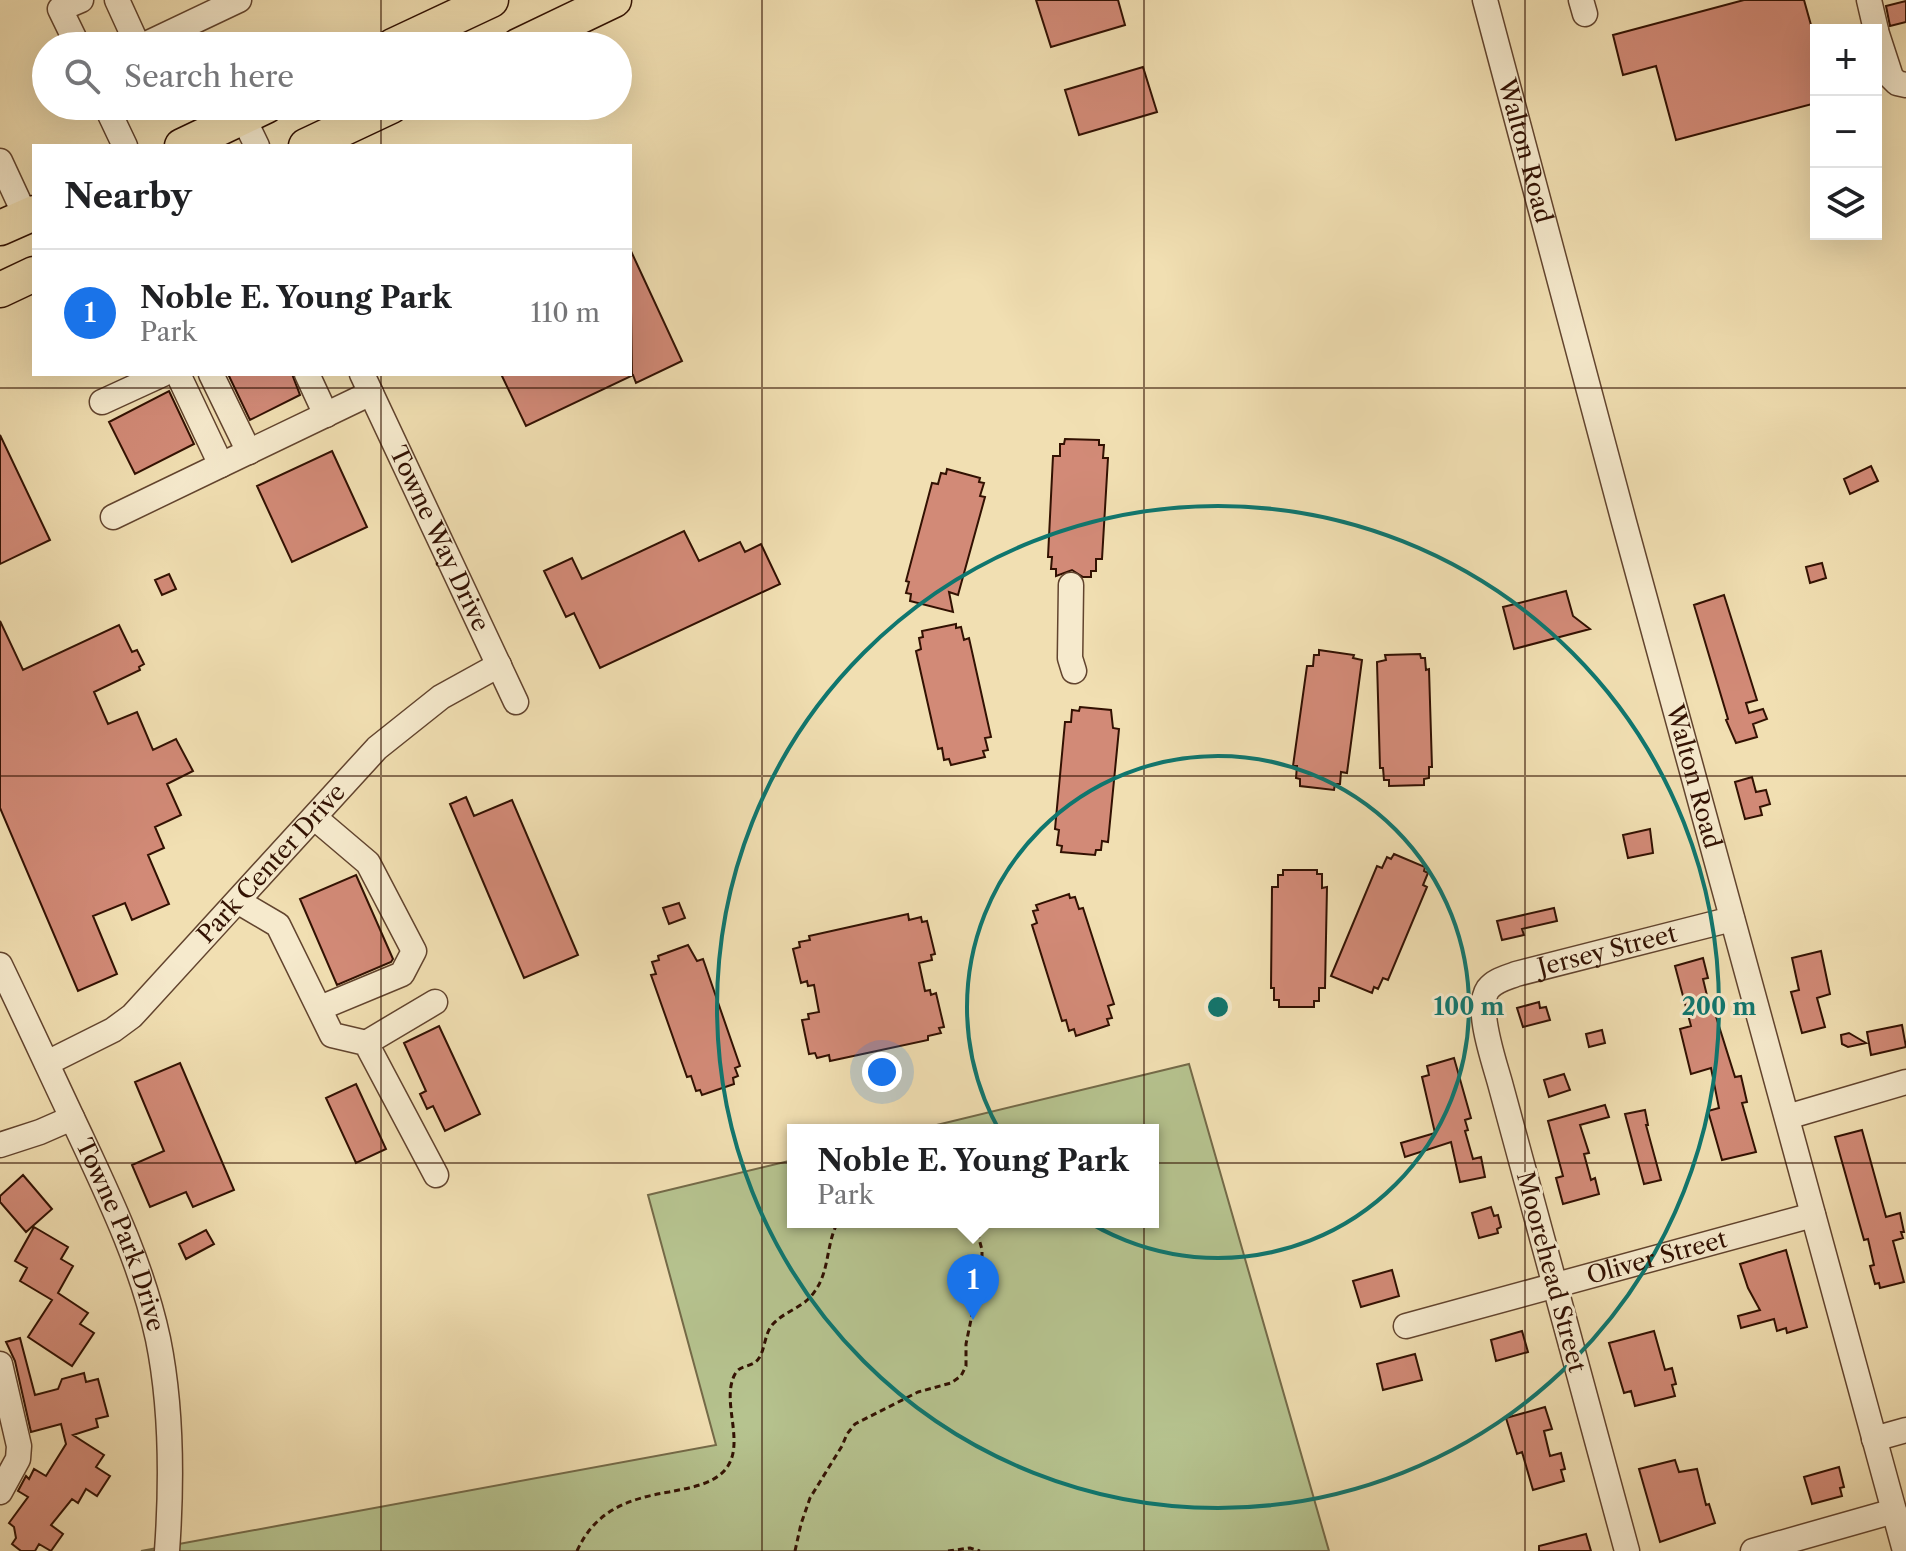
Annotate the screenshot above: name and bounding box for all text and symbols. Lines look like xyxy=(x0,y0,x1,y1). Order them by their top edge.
map controls xyxy=(1810,24,1882,240)
button: + xyxy=(1810,24,1882,96)
search box xyxy=(32,32,632,120)
icon: search xyxy=(60,54,104,98)
text: Search here xyxy=(124,58,294,95)
street label: Walton Road xyxy=(1492,74,1559,226)
button: − xyxy=(1810,96,1882,168)
button: layers xyxy=(1810,168,1882,240)
text: Nearby xyxy=(64,175,192,217)
text: Noble E. Young Park xyxy=(140,279,451,316)
text: 1 xyxy=(84,297,96,329)
text: 110 m xyxy=(531,297,600,329)
text: Park xyxy=(140,316,197,348)
street label: Towne Way Drive xyxy=(384,441,496,636)
street label: Walton Road xyxy=(1660,700,1728,852)
street label: Park Center Drive xyxy=(191,778,351,949)
street label: Jersey Street xyxy=(1531,919,1680,983)
text: 100 m xyxy=(1433,992,1505,1021)
text: 200 m xyxy=(1682,992,1756,1021)
centre of rings xyxy=(1204,993,1232,1021)
your location xyxy=(862,1052,902,1092)
popup xyxy=(787,1124,1159,1228)
street label: Towne Park Drive xyxy=(70,1134,171,1334)
text: Noble E. Young Park xyxy=(817,1142,1129,1179)
street label: Moorehead Street xyxy=(1511,1168,1592,1376)
text: Park xyxy=(817,1179,874,1211)
street label: Oliver Street xyxy=(1584,1224,1730,1290)
pin: 1 xyxy=(947,1254,999,1320)

